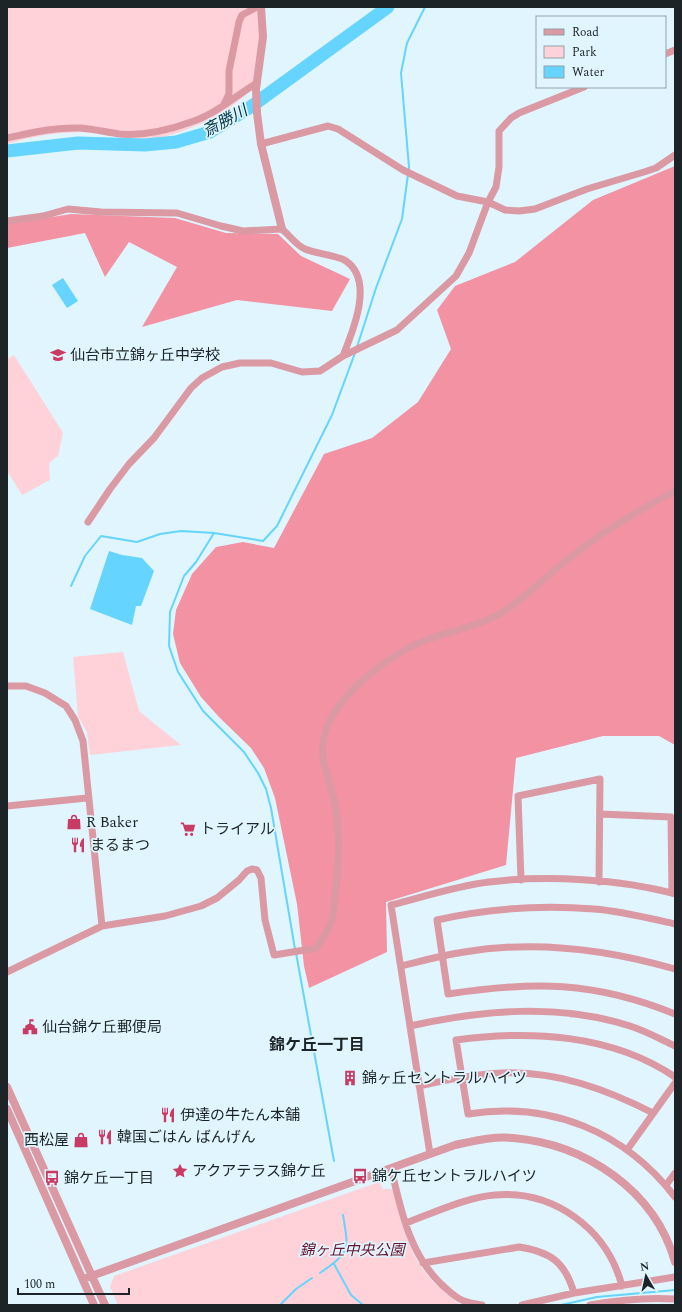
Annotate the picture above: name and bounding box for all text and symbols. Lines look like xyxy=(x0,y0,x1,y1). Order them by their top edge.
legend xyxy=(536,16,666,88)
text: Road xyxy=(572,23,599,42)
text: Park xyxy=(572,43,597,62)
text: Water xyxy=(572,63,604,82)
water label: 斎勝川 xyxy=(198,98,254,143)
place label: 仙台市立錦ヶ丘中学校 xyxy=(70,344,220,367)
school or university icon: 仙台市立錦ヶ丘中学校 xyxy=(49,346,67,364)
place label: R Baker xyxy=(86,811,138,834)
shop icon: R Baker xyxy=(65,813,83,831)
place label: トライアル xyxy=(200,818,275,841)
supermarket icon: トライアル xyxy=(179,820,197,838)
place label: まるまつ xyxy=(90,834,150,857)
restaurant icon: まるまつ xyxy=(69,836,87,854)
place label: 仙台錦ケ丘郵便局 xyxy=(42,1016,162,1039)
public building icon: 仙台錦ケ丘郵便局 xyxy=(21,1018,39,1036)
district label: 錦ケ丘一丁目 xyxy=(269,1033,365,1057)
place label: 錦ヶ丘セントラルハイツ xyxy=(362,1067,527,1090)
building icon: 錦ヶ丘セントラルハイツ xyxy=(341,1069,359,1087)
place label: 伊達の牛たん本舗 xyxy=(180,1104,300,1127)
restaurant icon: 伊達の牛たん本舗 xyxy=(159,1106,177,1124)
place label: 韓国ごはん ばんげん xyxy=(117,1126,256,1149)
restaurant icon: 韓国ごはん ばんげん xyxy=(96,1128,114,1146)
place label: 西松屋 xyxy=(24,1129,69,1152)
shop icon: 西松屋 xyxy=(72,1131,90,1149)
place label: アクアテラス錦ケ丘 xyxy=(192,1160,326,1183)
place icon: アクアテラス錦ケ丘 xyxy=(171,1162,189,1180)
place label: 錦ケ丘セントラルハイツ xyxy=(372,1165,537,1188)
place label: 錦ケ丘一丁目 xyxy=(64,1167,154,1190)
bus stop icon: 錦ケ丘セントラルハイツ xyxy=(351,1167,369,1185)
bus stop icon: 錦ケ丘一丁目 xyxy=(43,1169,61,1187)
park label: 錦ヶ丘中央公園 xyxy=(299,1239,406,1262)
north arrow xyxy=(626,1256,666,1296)
text: N xyxy=(639,1258,650,1276)
scale bar xyxy=(18,1270,129,1296)
text: 100 m xyxy=(24,1275,55,1294)

